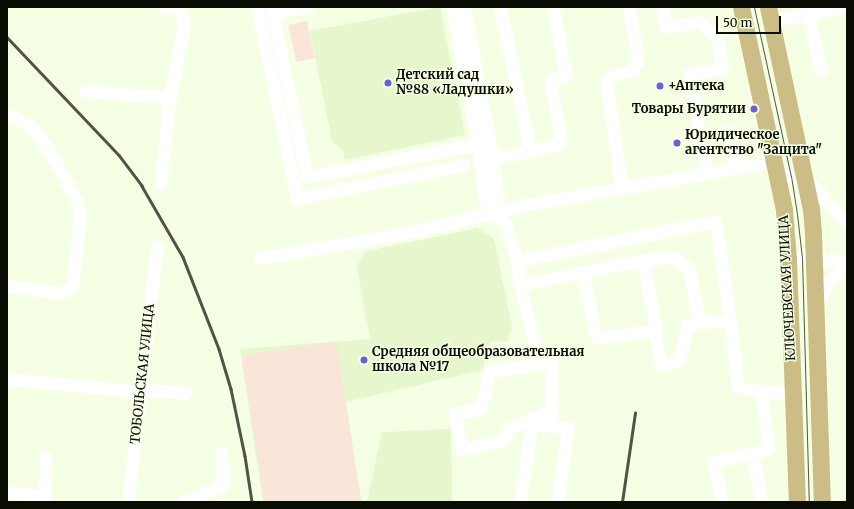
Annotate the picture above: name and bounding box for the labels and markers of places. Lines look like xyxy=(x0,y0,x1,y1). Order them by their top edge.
place label: Детский сад №88 «Ладушки» xyxy=(396,68,514,99)
marker: Детский сад №88 «Ладушки» xyxy=(383,78,393,88)
place label: +Аптека xyxy=(668,78,725,94)
marker: +Аптека xyxy=(655,81,665,91)
place label: Товары Бурятии xyxy=(632,101,746,117)
marker: Товары Бурятии xyxy=(749,104,759,114)
place label: Юридическое агентство "Защита" xyxy=(685,128,822,159)
marker: Юридическое агентство "Защита" xyxy=(672,138,682,148)
place label: Средняя общеобразовательная школа №17 xyxy=(372,345,585,376)
marker: Средняя общеобразовательная школа №17 xyxy=(359,355,369,365)

